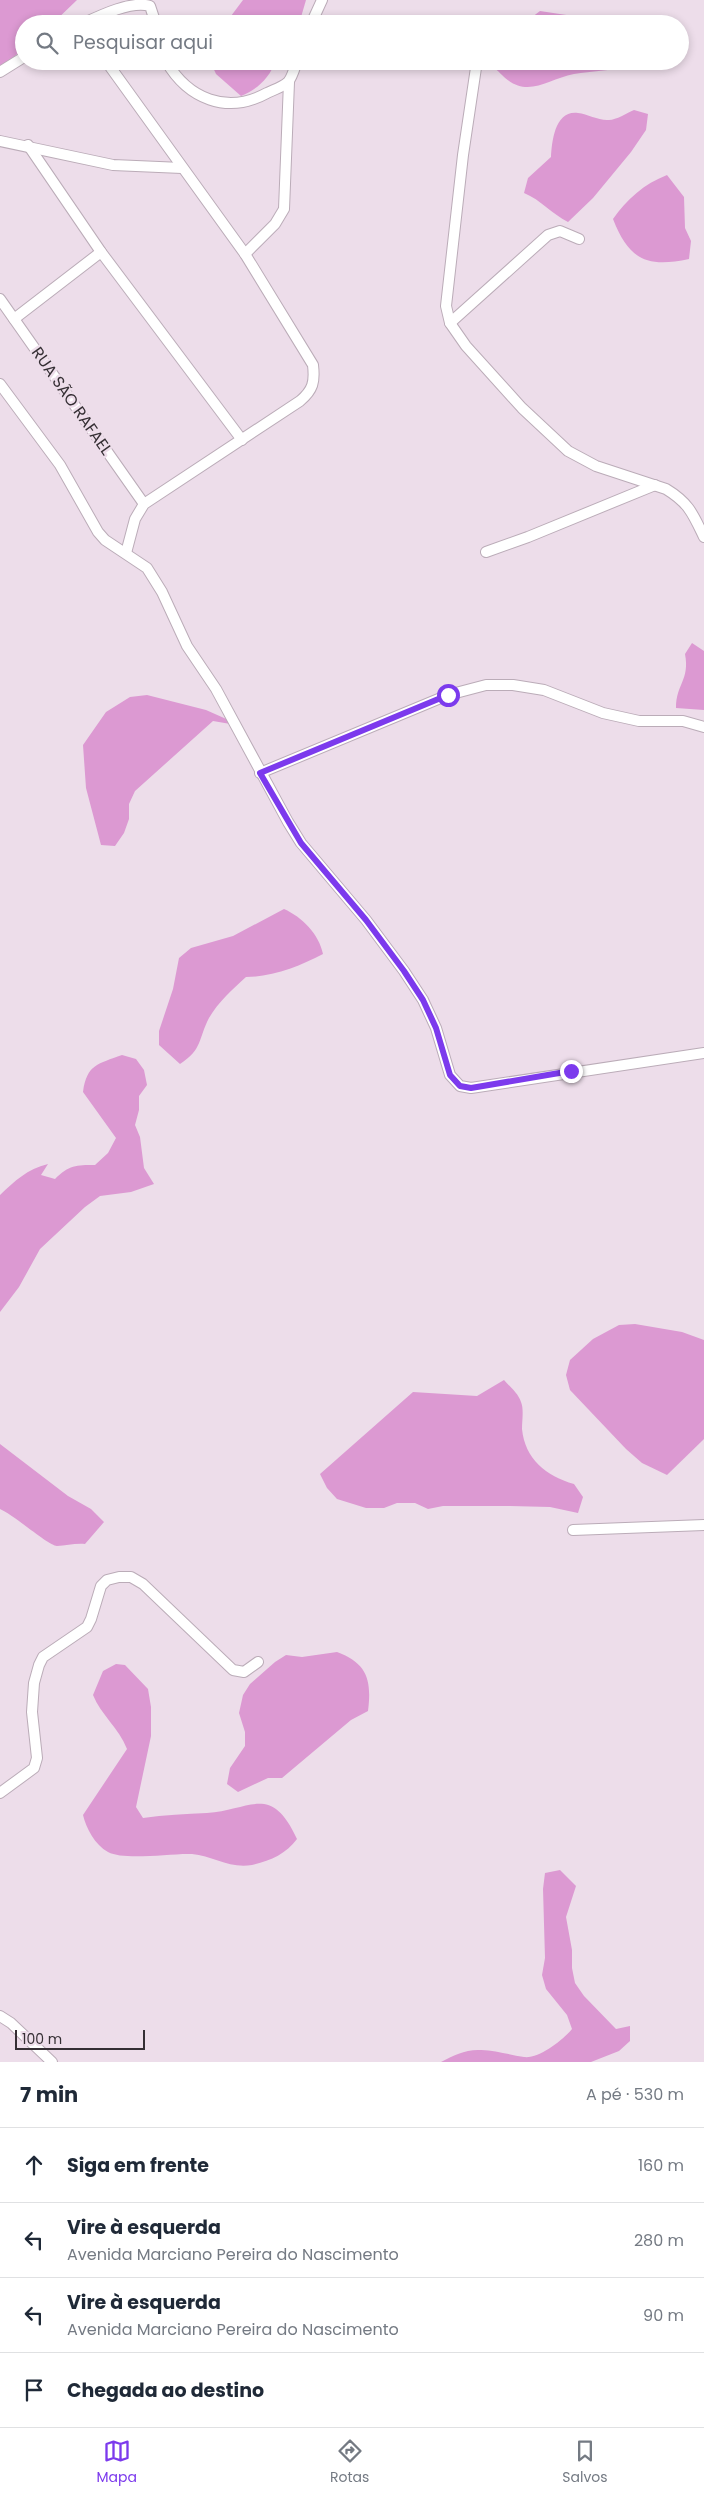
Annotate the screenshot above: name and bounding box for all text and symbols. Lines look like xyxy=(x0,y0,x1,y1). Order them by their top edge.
search box xyxy=(15,15,689,70)
icon: search xyxy=(33,29,61,57)
text: Pesquisar aqui xyxy=(73,29,213,56)
street label: RUA SÃO RAFAEL xyxy=(26,342,118,460)
route start xyxy=(437,684,460,707)
route end xyxy=(560,1060,583,1083)
scale bar xyxy=(15,2027,145,2050)
text: 100 m xyxy=(22,2029,62,2049)
text: 7 min xyxy=(20,2080,78,2109)
text: A pé · 530 m xyxy=(586,2083,684,2106)
icon: ahead xyxy=(20,2151,48,2179)
text: Siga em frente xyxy=(67,2152,209,2179)
text: 160 m xyxy=(638,2154,684,2177)
text: Vire à esquerda xyxy=(67,2214,221,2241)
icon: left xyxy=(20,2226,48,2254)
text: 280 m xyxy=(634,2229,684,2252)
text: Avenida Marciano Pereira do Nascimento xyxy=(67,2243,399,2266)
text: Vire à esquerda xyxy=(67,2289,221,2316)
icon: left xyxy=(20,2301,48,2329)
text: 90 m xyxy=(643,2304,684,2327)
text: Avenida Marciano Pereira do Nascimento xyxy=(67,2318,399,2341)
icon: arrive xyxy=(20,2376,48,2404)
text: Chegada ao destino xyxy=(67,2377,264,2404)
tab: Mapa xyxy=(96,2437,137,2488)
tab: Rotas xyxy=(330,2437,369,2488)
tab: Salvos xyxy=(562,2437,608,2488)

